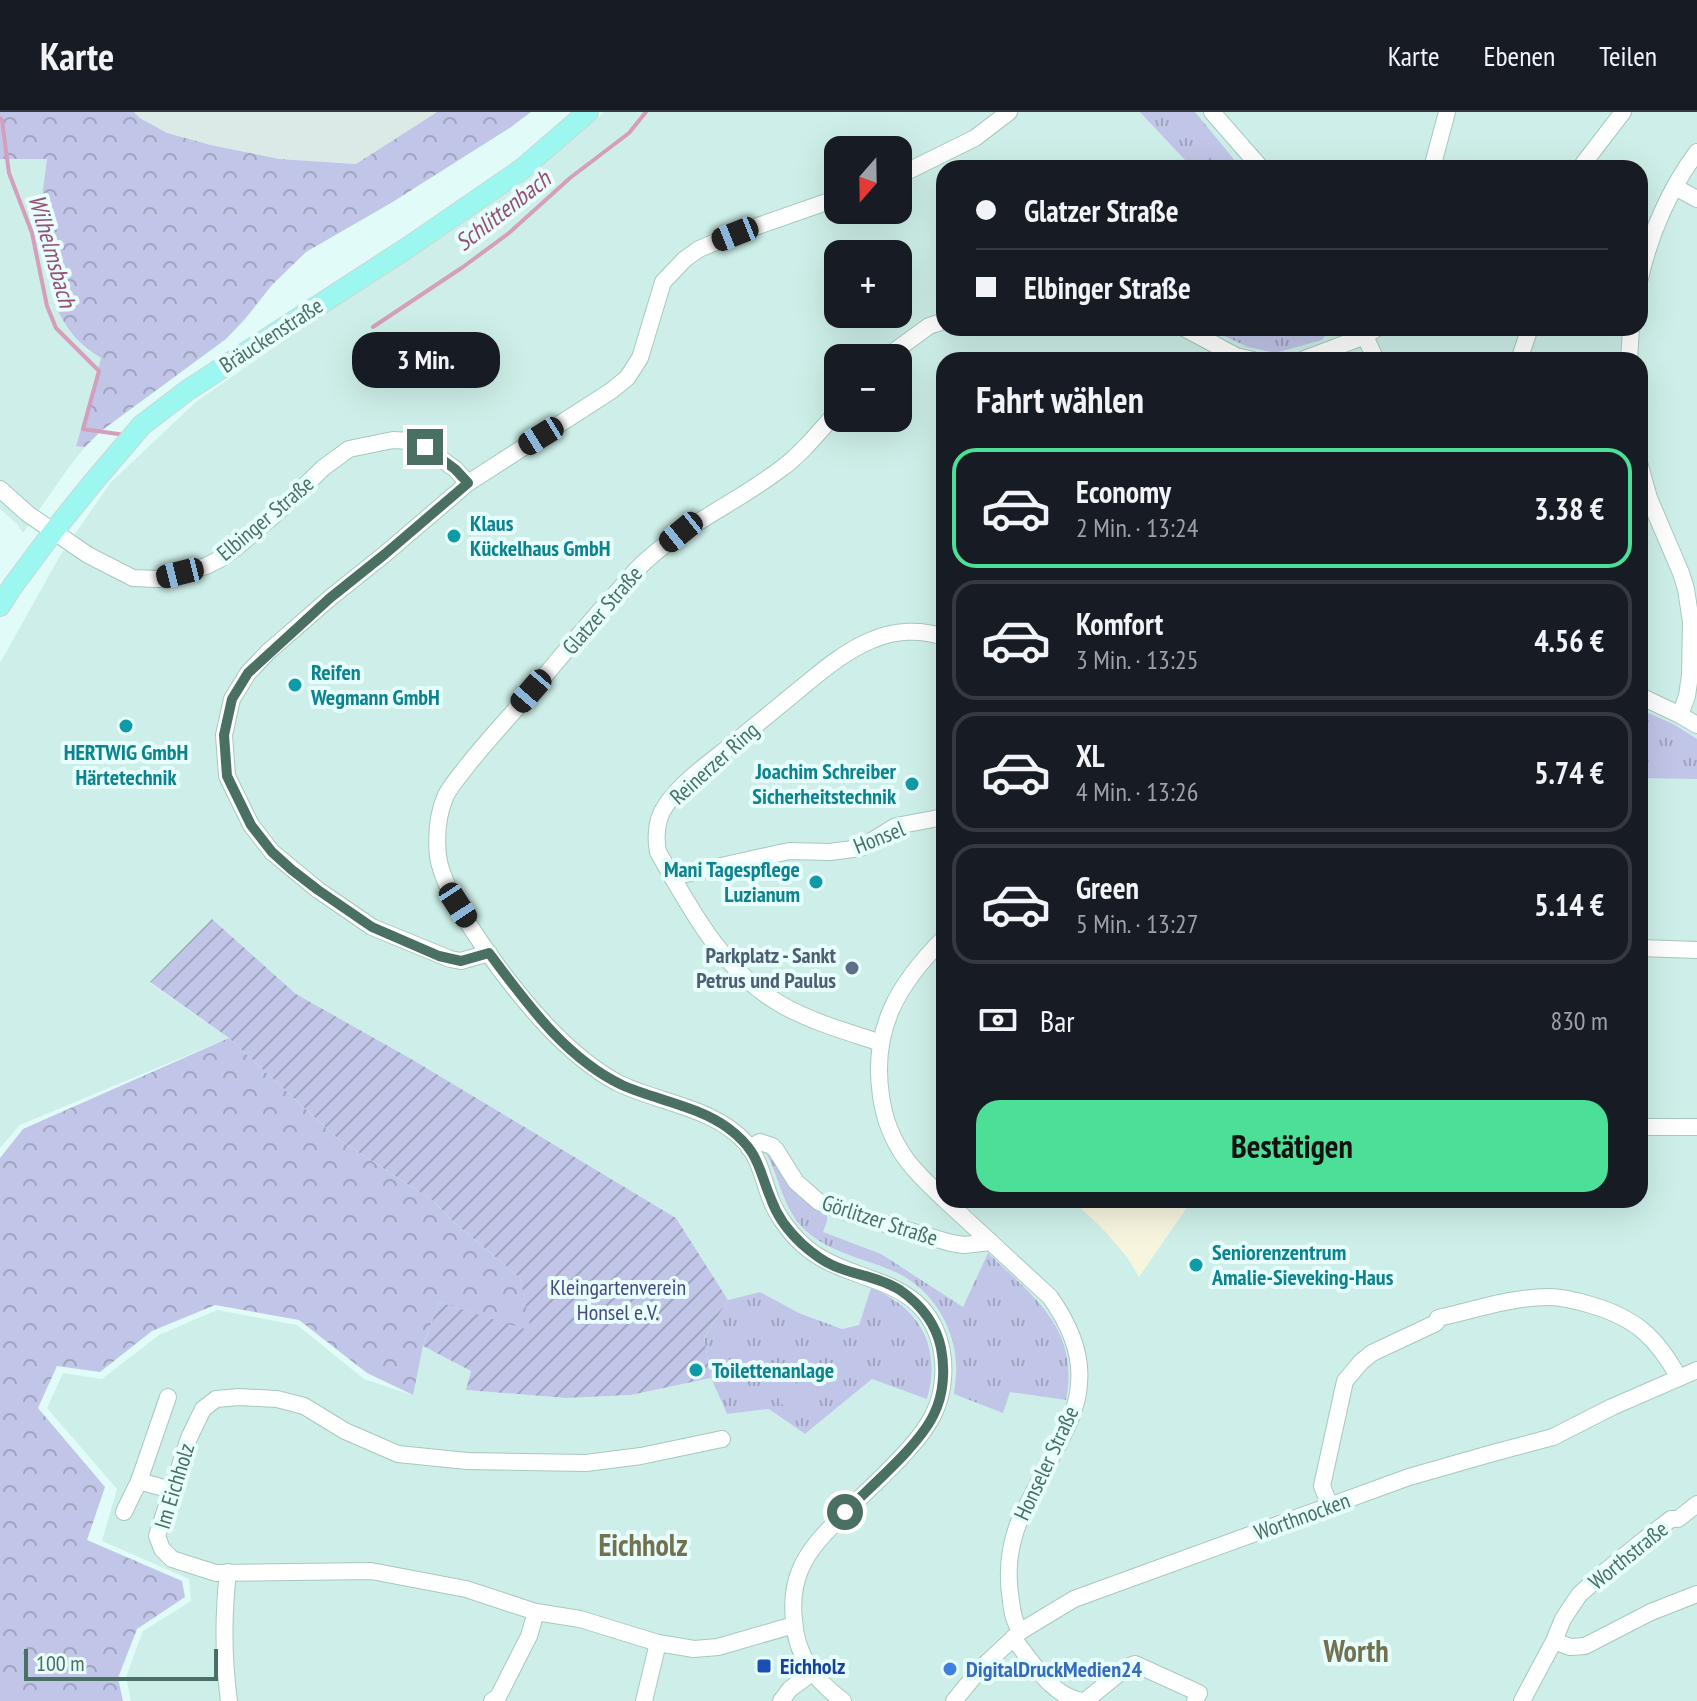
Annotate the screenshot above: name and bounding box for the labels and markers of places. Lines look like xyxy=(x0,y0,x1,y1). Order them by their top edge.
place label: Klaus Kückelhaus GmbH xyxy=(470,509,610,562)
marker: Klaus Kückelhaus GmbH xyxy=(445,527,463,545)
place label: Reifen Wegmann GmbH xyxy=(310,658,440,711)
marker: Reifen Wegmann GmbH xyxy=(286,676,304,694)
marker: HERTWIG GmbH Härtetechnik xyxy=(117,717,135,735)
place label: HERTWIG GmbH Härtetechnik xyxy=(64,738,188,791)
place label: Joachim Schreiber Sicherheitstechnik xyxy=(752,757,897,810)
marker: Joachim Schreiber Sicherheitstechnik xyxy=(903,775,921,793)
place label: Mani Tagespflege Luzianum xyxy=(664,855,800,908)
marker: Mani Tagespflege Luzianum xyxy=(807,873,825,891)
place label: Parkplatz - Sankt Petrus und Paulus xyxy=(696,941,837,994)
marker: Parkplatz - Sankt Petrus und Paulus xyxy=(843,959,861,977)
place label: Seniorenzentrum Amalie-Sieveking-Haus xyxy=(1211,1238,1394,1291)
marker: Seniorenzentrum Amalie-Sieveking-Haus xyxy=(1187,1256,1205,1274)
place label: Toilettenanlage xyxy=(712,1356,834,1384)
marker: Toilettenanlage xyxy=(687,1361,705,1379)
place label: Eichholz xyxy=(780,1652,845,1680)
place label: DigitalDruckMedien24 xyxy=(966,1655,1143,1683)
marker: Eichholz xyxy=(755,1657,773,1675)
marker: DigitalDruckMedien24 xyxy=(941,1660,959,1678)

